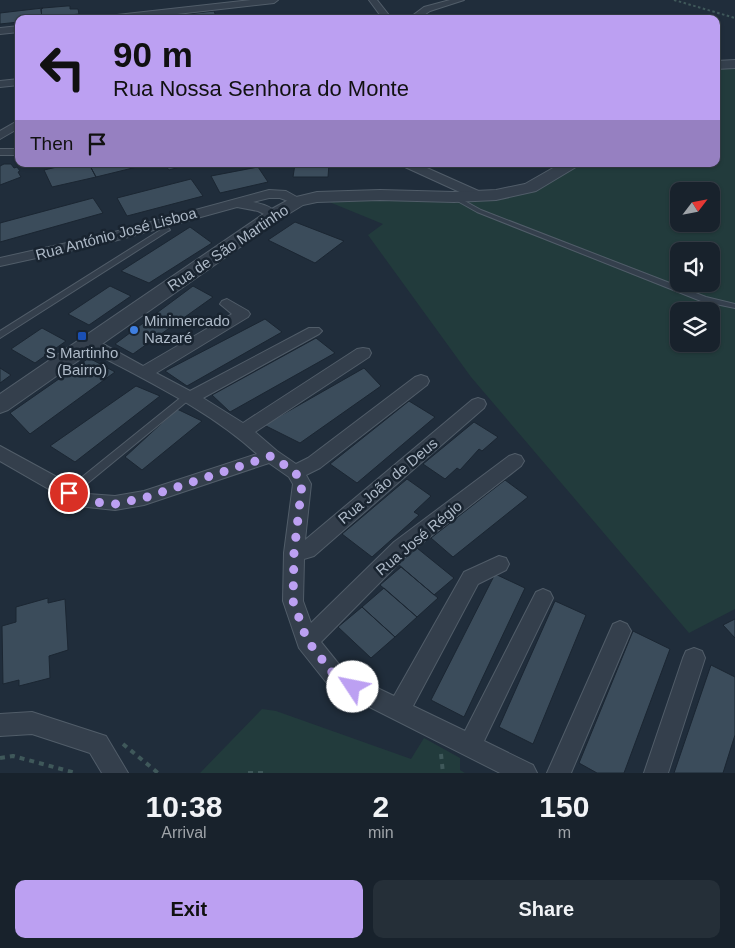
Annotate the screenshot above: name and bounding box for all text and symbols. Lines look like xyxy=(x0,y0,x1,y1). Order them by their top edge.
icon: left xyxy=(30,35,95,100)
text: 90 m xyxy=(113,35,193,74)
text: Rua Nossa Senhora do Monte xyxy=(113,76,409,101)
icon: arrive xyxy=(83,130,111,158)
text: Then xyxy=(30,133,73,154)
north arrow xyxy=(670,182,720,232)
map controls xyxy=(670,182,720,352)
street label: Rua de São Martinho xyxy=(164,201,291,294)
street label: Rua António José Lisboa xyxy=(34,204,199,263)
button: sound xyxy=(670,242,720,292)
button: layers xyxy=(670,302,720,352)
place label: Minimercado Nazaré xyxy=(144,312,230,346)
marker: Minimercado Nazaré xyxy=(128,324,140,336)
marker: S Martinho (Bairro) xyxy=(76,330,88,342)
place label: S Martinho (Bairro) xyxy=(46,344,118,378)
street label: Rua João de Deus xyxy=(335,434,441,527)
pin xyxy=(48,472,90,514)
icon: arrive xyxy=(55,479,83,507)
street label: Rua José Régio xyxy=(372,497,465,578)
position arrow xyxy=(326,660,378,712)
text: 10:38 xyxy=(146,790,222,823)
text: 2 xyxy=(372,790,389,823)
text: 150 xyxy=(539,790,589,823)
text: Arrival xyxy=(161,824,207,841)
text: min xyxy=(368,824,394,841)
text: m xyxy=(558,824,571,841)
button: Exit xyxy=(15,880,363,938)
button: Share xyxy=(373,880,720,938)

